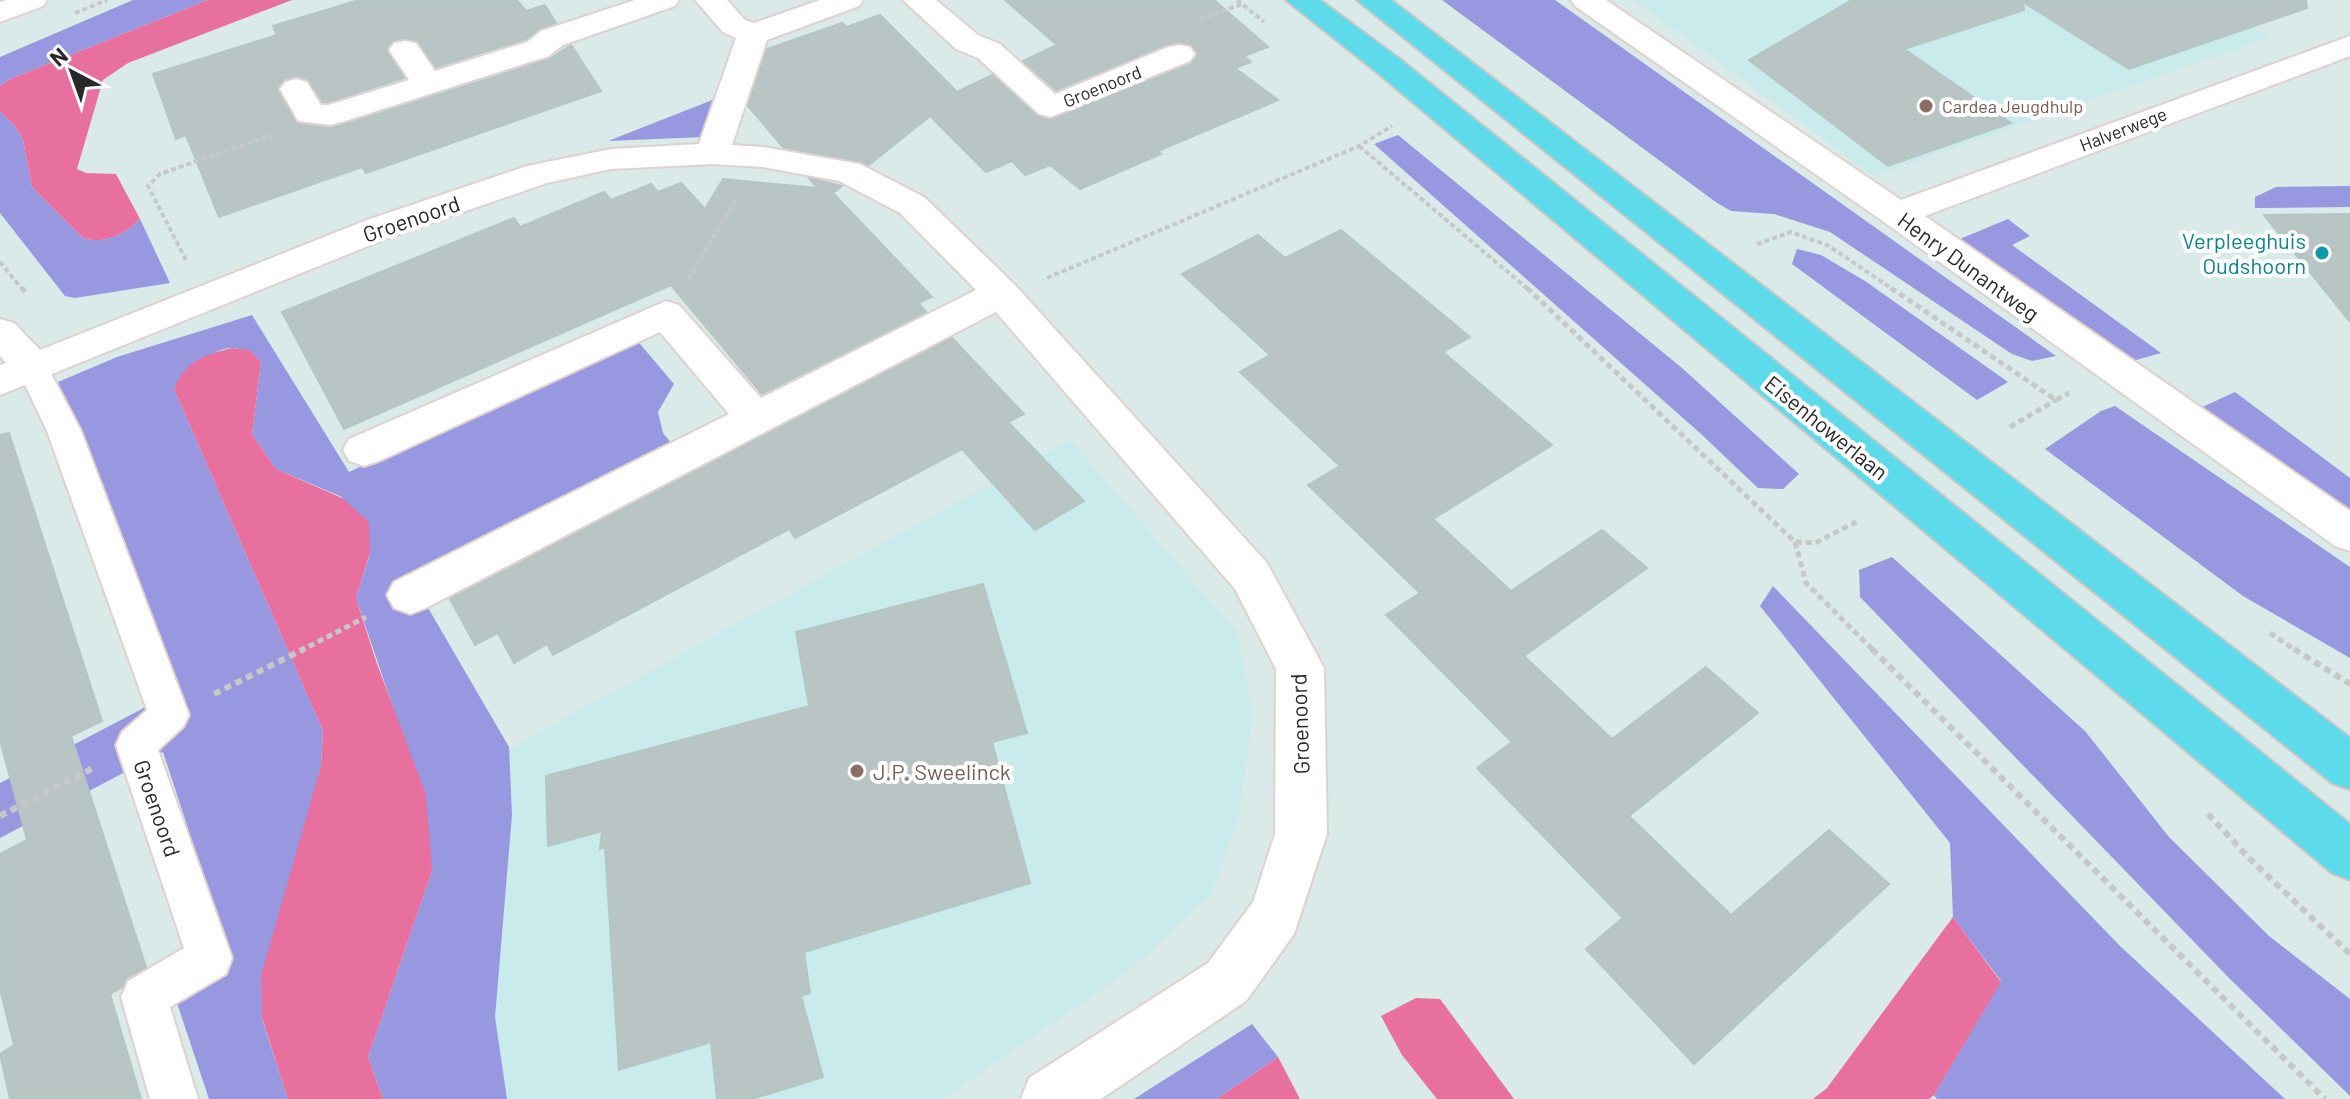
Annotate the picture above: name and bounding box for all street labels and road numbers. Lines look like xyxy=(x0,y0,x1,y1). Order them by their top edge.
street label: Groenoord xyxy=(1060,60,1144,112)
street label: Halverwege xyxy=(2076,102,2170,156)
street label: Groenoord xyxy=(359,189,463,247)
street label: Henry Dunantweg xyxy=(1893,206,2045,326)
street label: Eisenhowerlaan xyxy=(1760,369,1894,485)
street label: Groenoord xyxy=(1284,673,1314,775)
street label: Groenoord xyxy=(129,756,187,860)

